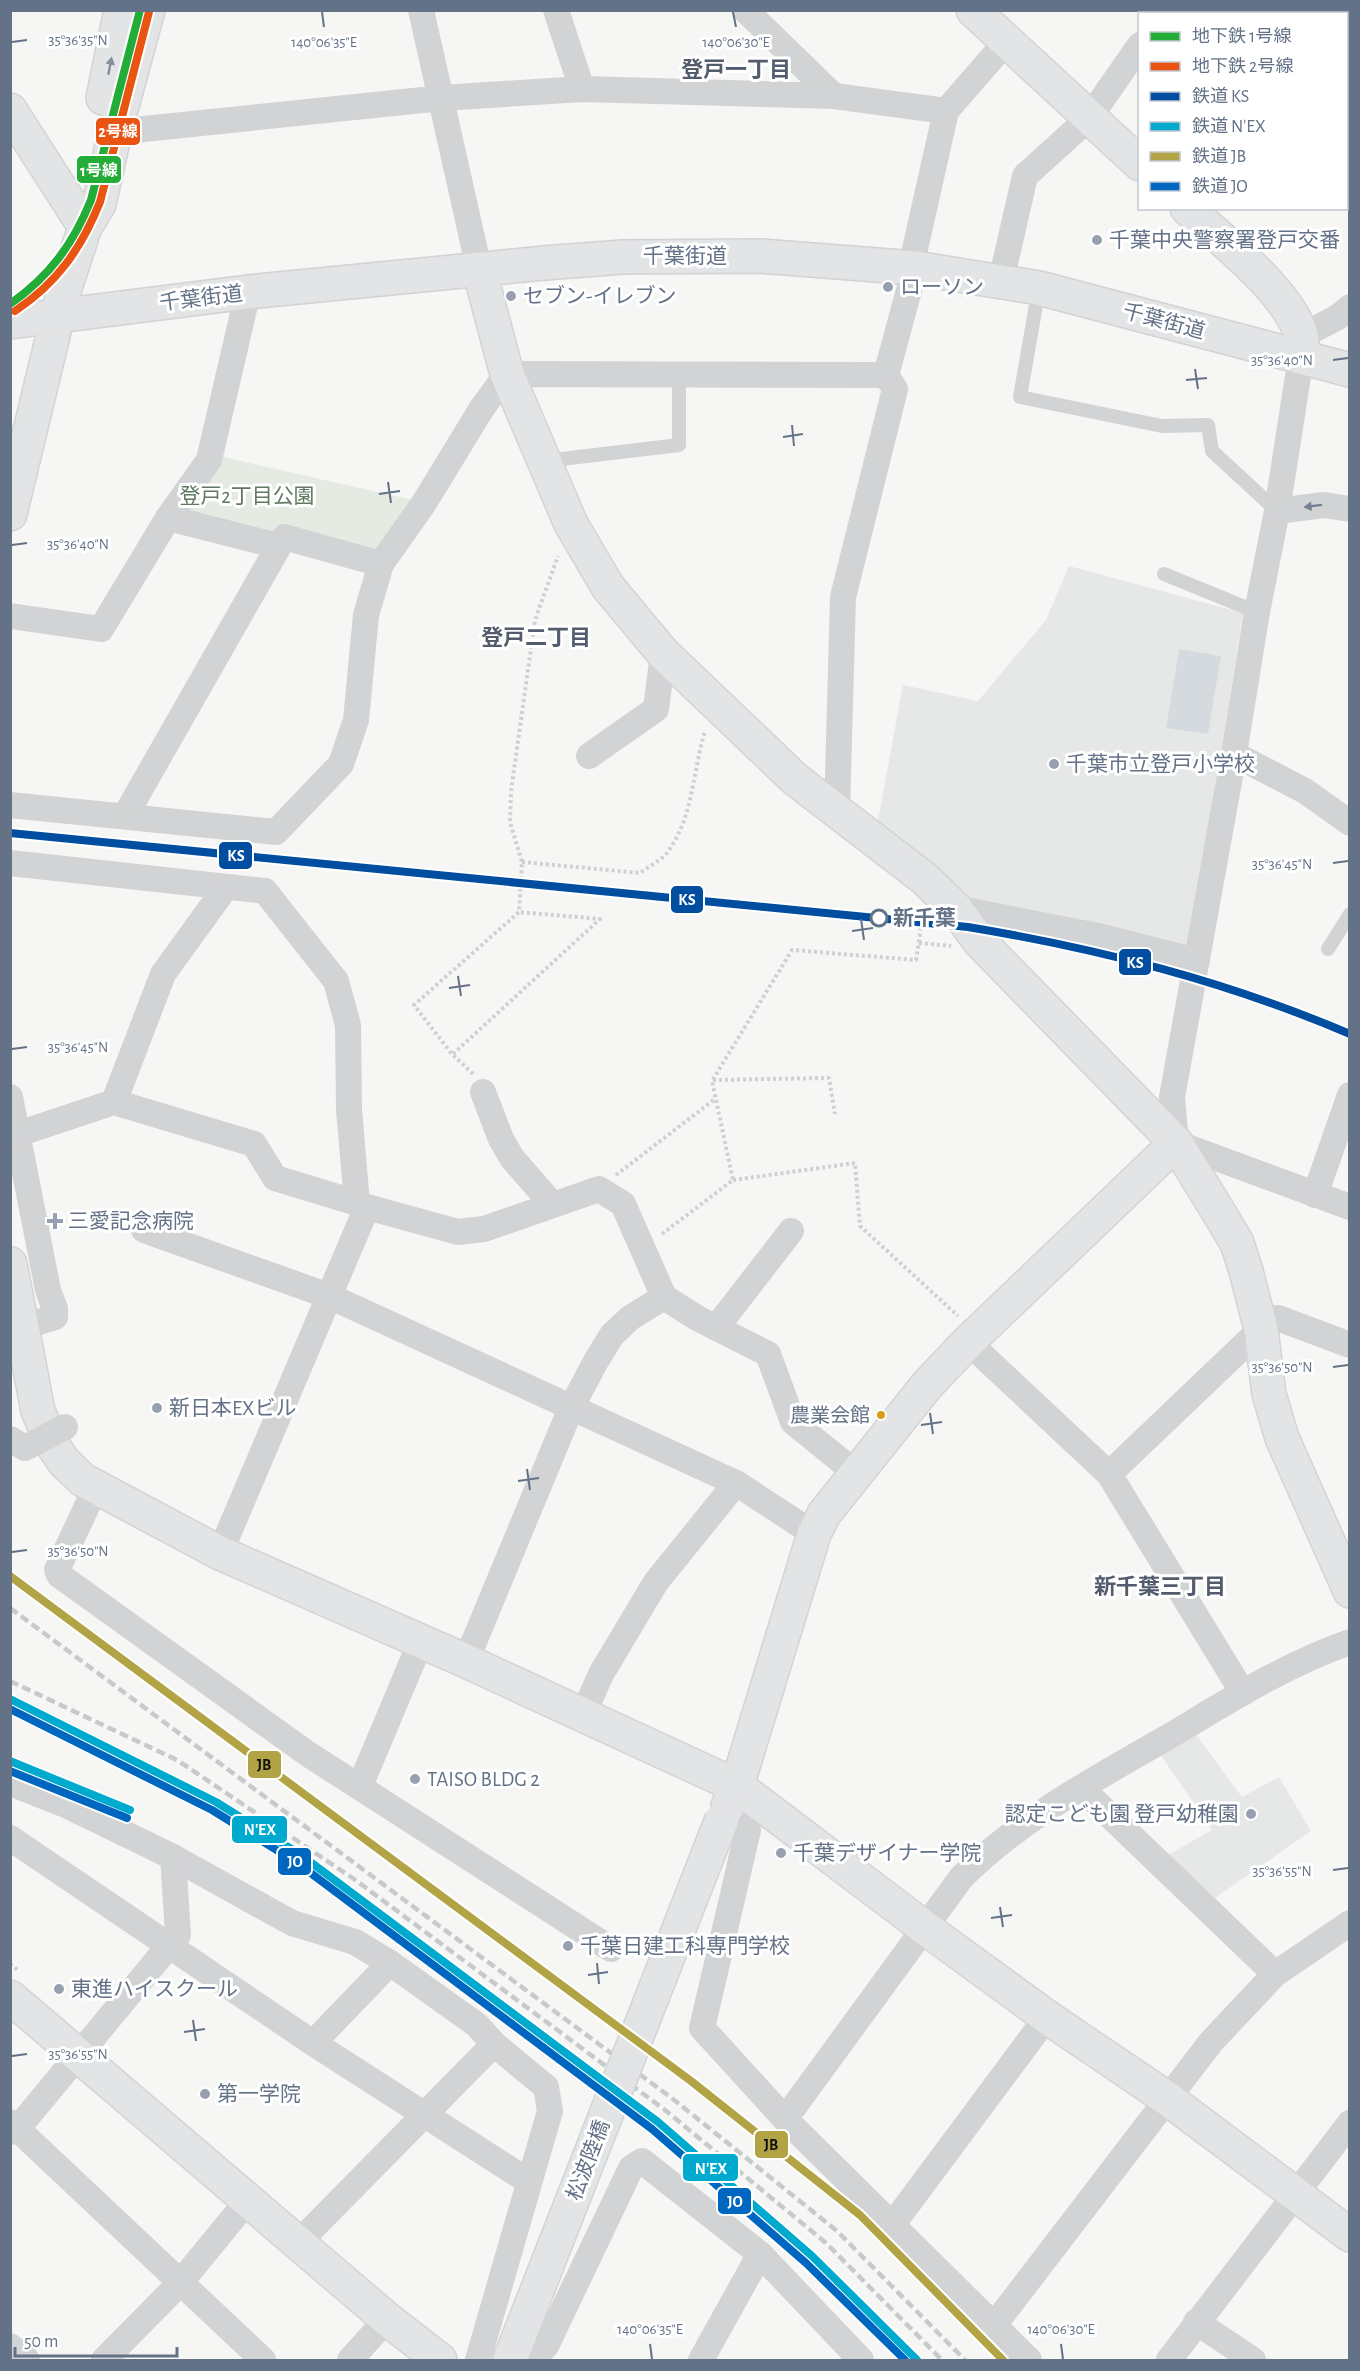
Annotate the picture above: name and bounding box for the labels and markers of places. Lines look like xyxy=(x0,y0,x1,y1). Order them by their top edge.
place label: 千葉中央警察署登戸交番 xyxy=(1109,229,1340,251)
marker: 千葉中央警察署登戸交番 xyxy=(1090,233,1104,247)
place label: ローソン xyxy=(900,277,984,298)
marker: ローソン xyxy=(881,280,895,294)
place label: セブン-イレブン xyxy=(523,284,676,307)
marker: セブン-イレブン xyxy=(504,289,518,303)
place label: 千葉市立登戸小学校 xyxy=(1066,753,1255,775)
marker: 千葉市立登戸小学校 xyxy=(1047,757,1061,771)
place label: 新千葉 xyxy=(893,907,956,929)
marker: 新千葉 xyxy=(870,909,888,927)
place label: 三愛記念病院 xyxy=(68,1210,194,1232)
marker: 三愛記念病院 xyxy=(46,1212,64,1230)
place label: 新日本EXビル xyxy=(169,1397,297,1419)
marker: 新日本EXビル xyxy=(150,1401,164,1415)
place label: 農業会館 xyxy=(790,1405,870,1426)
marker: 農業会館 xyxy=(875,1409,887,1421)
place label: TAISO BLDG 2 xyxy=(427,1769,540,1790)
marker: TAISO BLDG 2 xyxy=(408,1772,422,1786)
place label: 認定こども園 登戸幼稚園 xyxy=(1005,1803,1239,1825)
marker: 認定こども園 登戸幼稚園 xyxy=(1244,1807,1258,1821)
place label: 千葉デザイナー学院 xyxy=(793,1842,982,1864)
marker: 千葉デザイナー学院 xyxy=(774,1846,788,1860)
place label: 千葉日建工科専門学校 xyxy=(580,1935,790,1957)
marker: 千葉日建工科専門学校 xyxy=(561,1939,575,1953)
place label: 東進ハイスクール xyxy=(71,1978,238,2000)
marker: 東進ハイスクール xyxy=(52,1982,66,1996)
place label: 第一学院 xyxy=(217,2083,301,2105)
marker: 第一学院 xyxy=(198,2087,212,2101)

